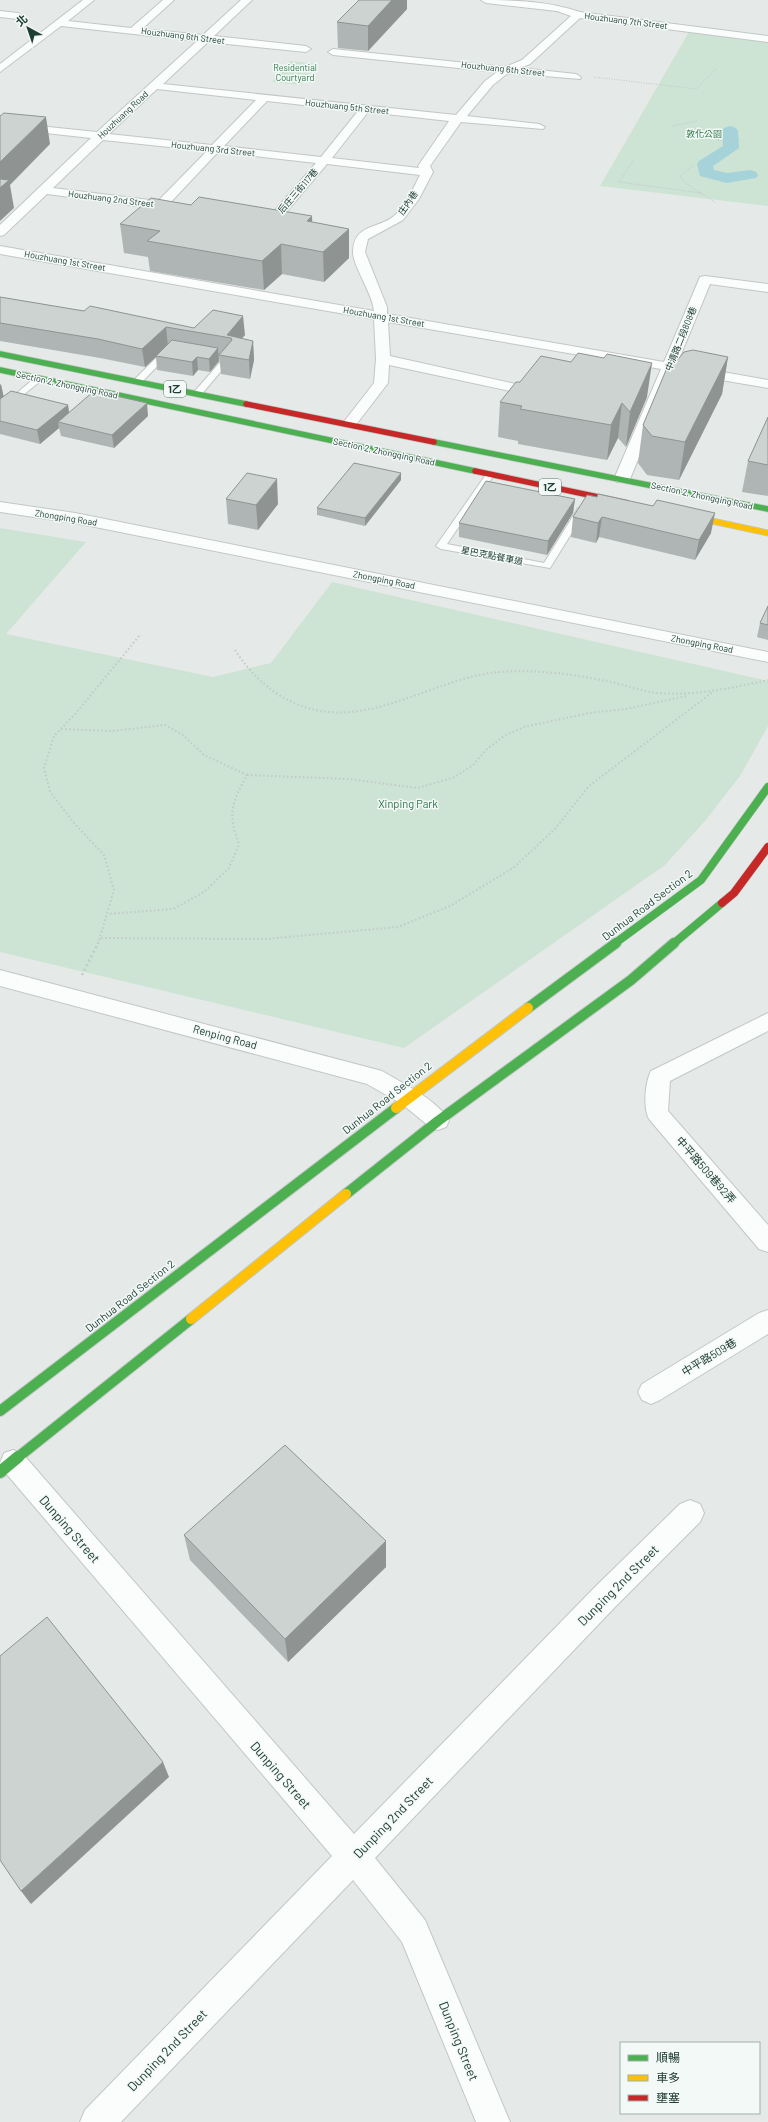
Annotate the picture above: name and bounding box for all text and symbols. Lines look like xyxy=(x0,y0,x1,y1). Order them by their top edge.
north arrow xyxy=(8,8,48,48)
street label: Houzhuang 7th Street xyxy=(584,10,668,31)
text: 北 xyxy=(13,11,30,28)
street label: Houzhuang 6th Street xyxy=(140,25,226,46)
street label: Houzhuang 6th Street xyxy=(460,59,546,78)
park label: Residential Courtyard xyxy=(273,62,317,83)
street label: Houzhuang Road xyxy=(95,88,150,141)
street label: Houzhuang 5th Street xyxy=(304,97,390,116)
park label: 敦化公園 xyxy=(686,128,722,139)
street label: Houzhuang 3rd Street xyxy=(170,139,256,158)
street label: 后庄三街117巷 xyxy=(275,166,320,215)
street label: Houzhuang 2nd Street xyxy=(68,188,155,209)
street label: 庄內巷 xyxy=(395,188,420,217)
street label: Houzhuang 1st Street xyxy=(24,248,107,273)
street label: Houzhuang 1st Street xyxy=(343,304,426,329)
street label: 中清路二段808巷 xyxy=(663,305,698,373)
street label: Section 2, Zhongqing Road xyxy=(15,368,119,401)
road number: 1乙 xyxy=(164,381,186,397)
street label: Section 2, Zhongqing Road xyxy=(332,435,436,468)
road number: 1乙 xyxy=(539,479,561,495)
street label: Section 2, Zhongqing Road xyxy=(650,479,754,512)
street label: Zhongping Road xyxy=(34,507,98,528)
street label: 星巴克點餐車道 xyxy=(460,544,524,567)
street label: Zhongping Road xyxy=(352,568,416,591)
street label: Zhongping Road xyxy=(670,632,734,655)
park label: Xinping Park xyxy=(378,797,438,810)
street label: Dunhua Road Section 2 xyxy=(599,866,694,943)
street label: Renping Road xyxy=(192,1022,259,1051)
street label: Dunhua Road Section 2 xyxy=(340,1059,434,1136)
street label: 中平路509巷92弄 xyxy=(674,1134,739,1206)
street label: Dunhua Road Section 2 xyxy=(83,1257,177,1334)
street label: 中平路509巷 xyxy=(679,1335,738,1378)
street label: Dunping Street xyxy=(36,1492,104,1566)
street label: Dunping 2nd Street xyxy=(574,1541,662,1629)
street label: Dunping Street xyxy=(247,1738,315,1812)
street label: Dunping 2nd Street xyxy=(350,1773,436,1861)
street label: Dunping Street xyxy=(436,1999,482,2083)
street label: Dunping 2nd Street xyxy=(124,2006,210,2094)
legend xyxy=(620,2042,760,2114)
text: 順暢 xyxy=(656,2050,680,2064)
text: 車多 xyxy=(656,2070,680,2084)
text: 壅塞 xyxy=(656,2090,680,2104)

